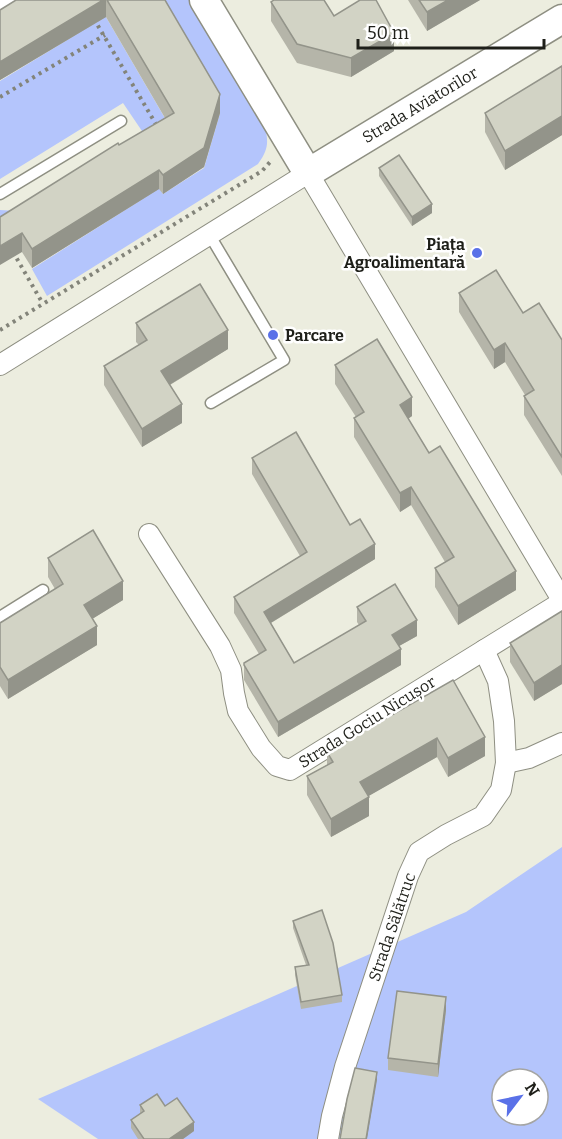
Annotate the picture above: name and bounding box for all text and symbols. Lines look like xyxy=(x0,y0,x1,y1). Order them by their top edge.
scale bar xyxy=(358,12,544,50)
text: 50 m xyxy=(367,22,409,44)
street label: Strada Aviatorilor xyxy=(359,63,481,147)
place label: Piața Agroalimentară xyxy=(344,235,465,272)
marker: Piața Agroalimentară xyxy=(470,246,484,260)
place label: Parcare xyxy=(285,326,344,345)
marker: Parcare xyxy=(266,328,280,342)
street label: Strada Gociu Nicușor xyxy=(295,672,440,773)
street label: Strada Sălătruc xyxy=(364,870,420,984)
north arrow xyxy=(490,1067,550,1127)
text: N xyxy=(521,1079,544,1100)

